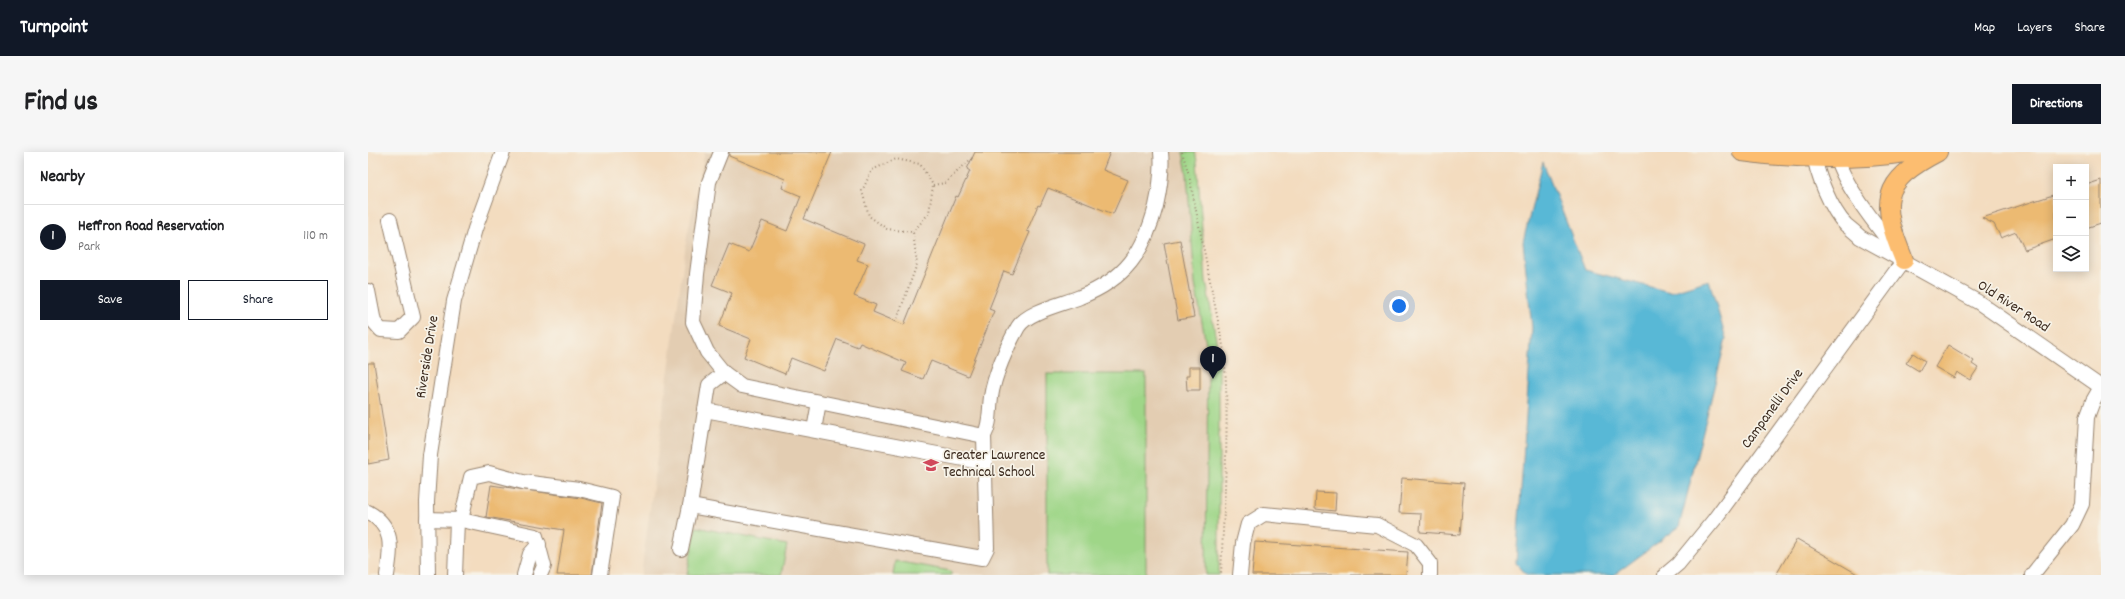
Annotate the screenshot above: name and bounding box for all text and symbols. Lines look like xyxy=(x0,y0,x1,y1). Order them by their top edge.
text: Turnpoint xyxy=(20,15,88,42)
text: Map xyxy=(1974,18,1995,38)
text: Layers xyxy=(2017,18,2052,38)
text: Share xyxy=(2074,18,2105,38)
text: Find us xyxy=(24,84,98,124)
button: Directions xyxy=(2012,84,2101,124)
map controls xyxy=(2053,164,2089,272)
button: + xyxy=(2053,164,2089,200)
text: Nearby xyxy=(40,166,84,190)
button: − xyxy=(2053,200,2089,236)
text: Heffron Road Reservation xyxy=(78,216,224,238)
text: 1 xyxy=(52,227,54,246)
text: 110 m xyxy=(303,227,328,246)
button: layers xyxy=(2053,236,2089,272)
text: Park xyxy=(78,238,100,257)
street label: Old River Road xyxy=(1972,275,2054,339)
button: Save xyxy=(40,280,180,320)
button: Share xyxy=(188,280,328,320)
your location xyxy=(1389,296,1409,316)
street label: Riverside Drive xyxy=(411,314,445,400)
pin: 1 xyxy=(1200,346,1226,379)
street label: Campanelli Drive xyxy=(1736,364,1810,454)
place label: Greater Lawrence Technical School xyxy=(943,445,1046,484)
school or university icon: Greater Lawrence Technical School xyxy=(922,456,940,474)

